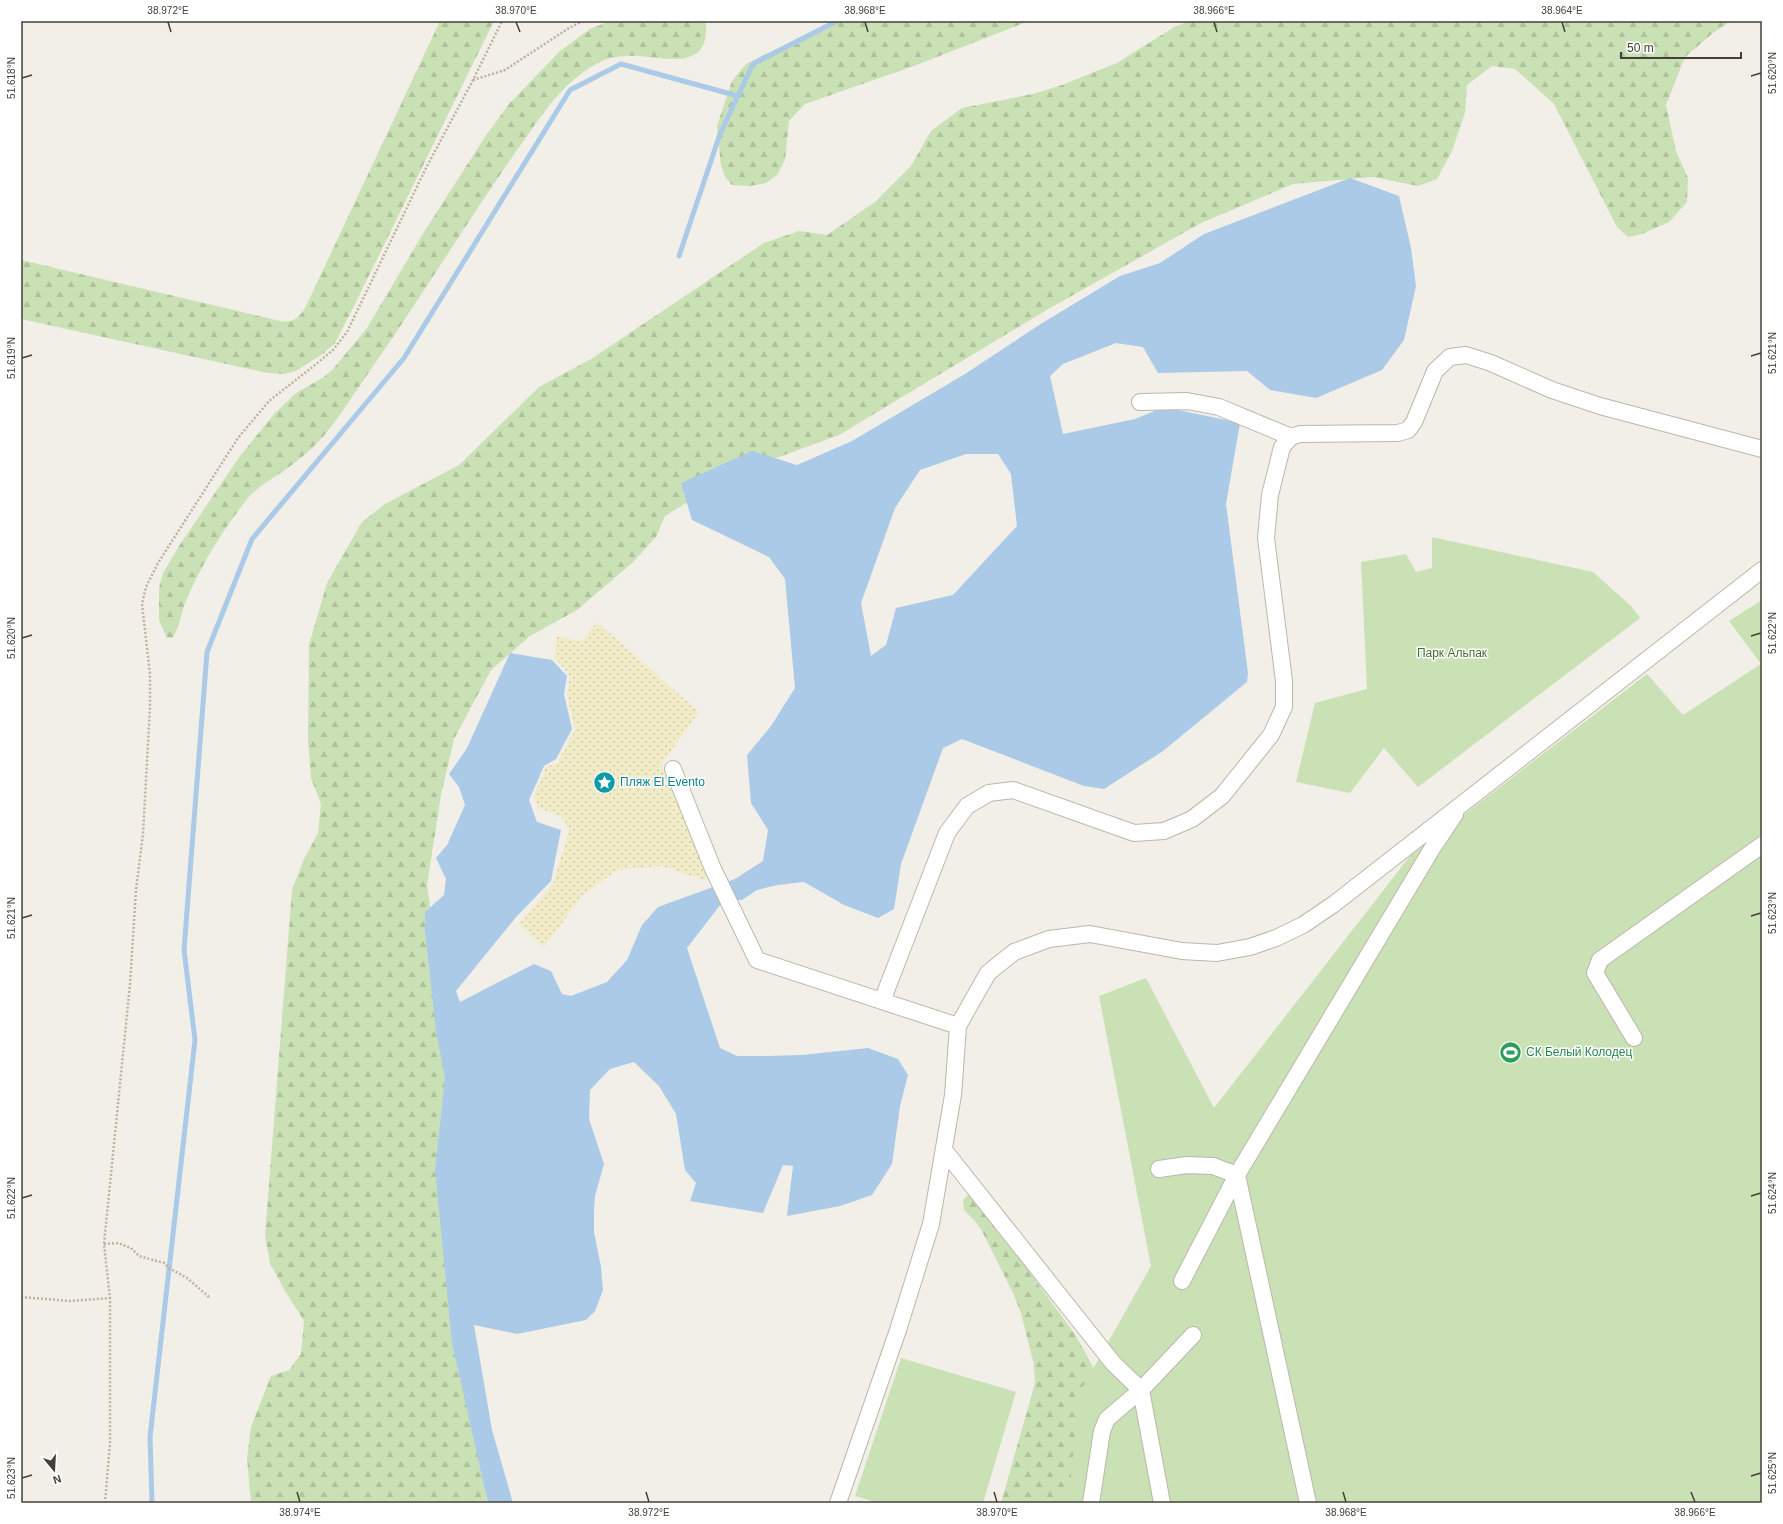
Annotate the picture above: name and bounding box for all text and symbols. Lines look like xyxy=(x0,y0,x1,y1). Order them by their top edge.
text: 38.972°E xyxy=(147,5,189,16)
text: 38.970°E xyxy=(495,5,537,16)
text: 38.968°E xyxy=(844,5,886,16)
text: 38.966°E xyxy=(1193,5,1235,16)
text: 38.964°E xyxy=(1541,5,1583,16)
scale bar xyxy=(1621,34,1741,60)
text: 50 m xyxy=(1627,41,1654,55)
text: 51.620°N xyxy=(1767,52,1778,94)
text: 51.618°N xyxy=(6,57,17,99)
text: 51.621°N xyxy=(1767,332,1778,374)
text: 51.619°N xyxy=(6,337,17,379)
text: 51.622°N xyxy=(1767,612,1778,654)
text: 51.620°N xyxy=(6,617,17,659)
park label: Парк Альпак xyxy=(1417,646,1488,660)
place icon: Пляж El Evento xyxy=(591,769,617,795)
place label: Пляж El Evento xyxy=(620,775,705,789)
text: 51.623°N xyxy=(1767,892,1778,934)
text: 51.621°N xyxy=(6,897,17,939)
sports icon: СК Белый Колодец xyxy=(1497,1039,1523,1065)
place label: СК Белый Колодец xyxy=(1526,1045,1632,1059)
text: 51.624°N xyxy=(1767,1172,1778,1214)
text: 51.622°N xyxy=(6,1177,17,1219)
north arrow xyxy=(34,1450,74,1490)
text: 51.625°N xyxy=(1767,1452,1778,1494)
text: 51.623°N xyxy=(6,1457,17,1499)
text: N xyxy=(51,1473,63,1486)
text: 38.974°E xyxy=(279,1507,321,1518)
text: 38.972°E xyxy=(628,1507,670,1518)
text: 38.970°E xyxy=(976,1507,1018,1518)
text: 38.968°E xyxy=(1325,1507,1367,1518)
text: 38.966°E xyxy=(1674,1507,1716,1518)

